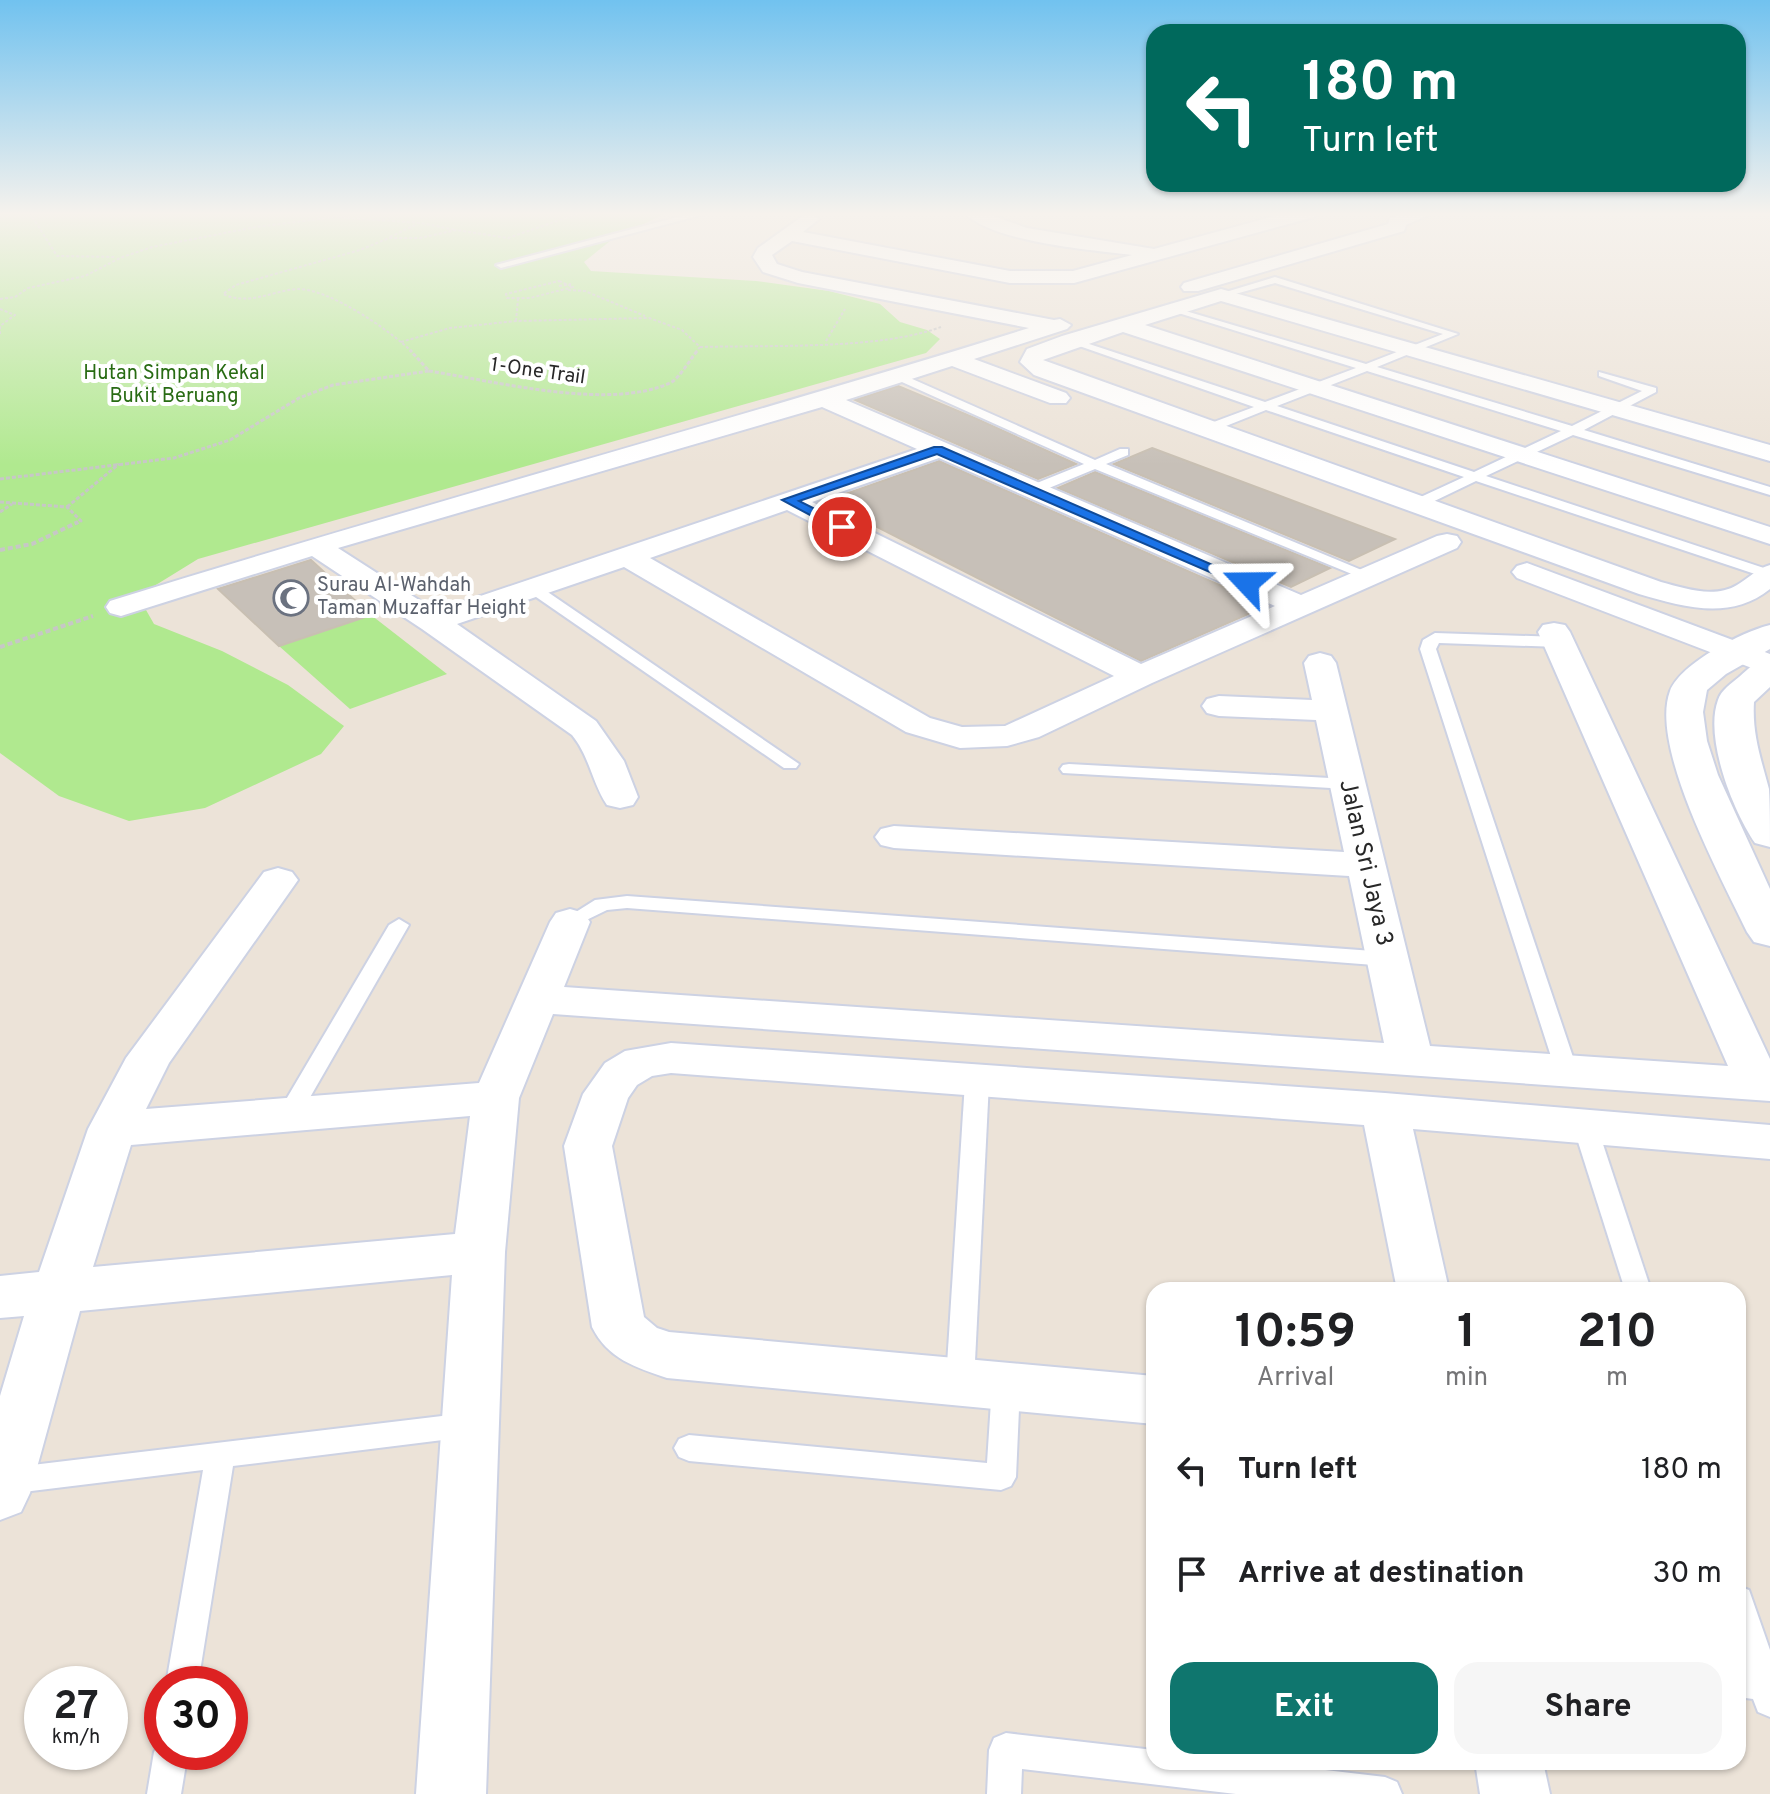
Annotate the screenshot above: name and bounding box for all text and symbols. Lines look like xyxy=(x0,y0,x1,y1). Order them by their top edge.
text: 180 m xyxy=(1302,50,1459,120)
icon: left xyxy=(1170,56,1274,160)
text: Turn left xyxy=(1302,119,1439,165)
street label: 1-One Trail xyxy=(489,352,587,392)
park label: Hutan Simpan Kekal Bukit Beruang xyxy=(83,361,265,410)
pin xyxy=(808,493,876,561)
icon: arrive xyxy=(820,505,864,549)
position arrow xyxy=(1205,541,1289,625)
place label: Surau Al-Wahdah Taman Muzaffar Height xyxy=(317,573,526,622)
mosque icon: Surau Al-Wahdah Taman Muzaffar Height xyxy=(272,579,310,617)
street label: Jalan Sri Jaya 3 xyxy=(1331,777,1399,949)
text: 10:59 xyxy=(1235,1304,1356,1364)
text: 1 xyxy=(1457,1304,1476,1364)
text: 210 xyxy=(1577,1304,1657,1364)
text: Arrival xyxy=(1257,1362,1334,1395)
text: min xyxy=(1445,1362,1488,1395)
text: m xyxy=(1606,1362,1628,1395)
icon: left xyxy=(1170,1448,1214,1492)
text: Turn left xyxy=(1238,1452,1358,1489)
text: 180 m xyxy=(1641,1452,1722,1489)
icon: arrive xyxy=(1170,1552,1214,1596)
text: Arrive at destination xyxy=(1238,1556,1524,1593)
text: 30 m xyxy=(1653,1556,1722,1593)
button: Exit xyxy=(1170,1662,1438,1754)
button: Share xyxy=(1454,1662,1722,1754)
speed limit sign: 30 xyxy=(144,1666,248,1770)
text: 27 xyxy=(53,1683,99,1733)
text: km/h xyxy=(52,1725,100,1751)

